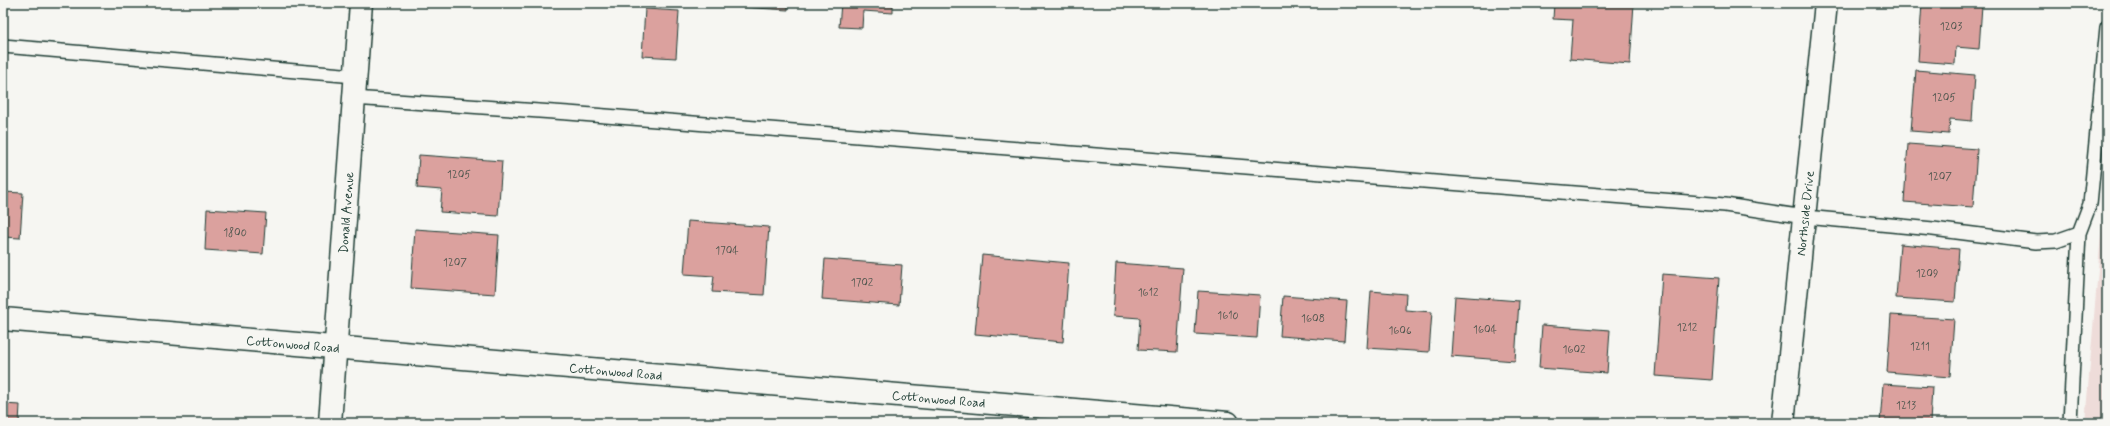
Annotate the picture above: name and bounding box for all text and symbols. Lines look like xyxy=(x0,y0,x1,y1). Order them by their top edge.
house number: 1203 xyxy=(1940,20,1962,34)
house number: 1205 xyxy=(1932,91,1956,105)
house number: 1205 xyxy=(447,168,471,182)
street label: Northside Drive xyxy=(1793,170,1819,257)
house number: 1207 xyxy=(1928,170,1952,184)
street label: Donald Avenue xyxy=(336,171,359,254)
house number: 1800 xyxy=(223,226,247,240)
house number: 1704 xyxy=(715,244,739,258)
house number: 1207 xyxy=(443,256,467,270)
house number: 1209 xyxy=(1916,267,1938,281)
house number: 1702 xyxy=(851,276,874,290)
house number: 1612 xyxy=(1138,286,1159,300)
house number: 1610 xyxy=(1217,309,1239,323)
house number: 1608 xyxy=(1301,312,1325,326)
house number: 1212 xyxy=(1677,321,1698,335)
house number: 1604 xyxy=(1473,323,1498,337)
house number: 1606 xyxy=(1388,324,1412,338)
street label: Cottonwood Road xyxy=(245,333,340,358)
house number: 1211 xyxy=(1910,340,1930,354)
house number: 1602 xyxy=(1562,343,1586,357)
street label: Cottonwood Road xyxy=(568,360,663,385)
street label: Cottonwood Road xyxy=(891,387,986,412)
house number: 1213 xyxy=(1896,399,1916,413)

